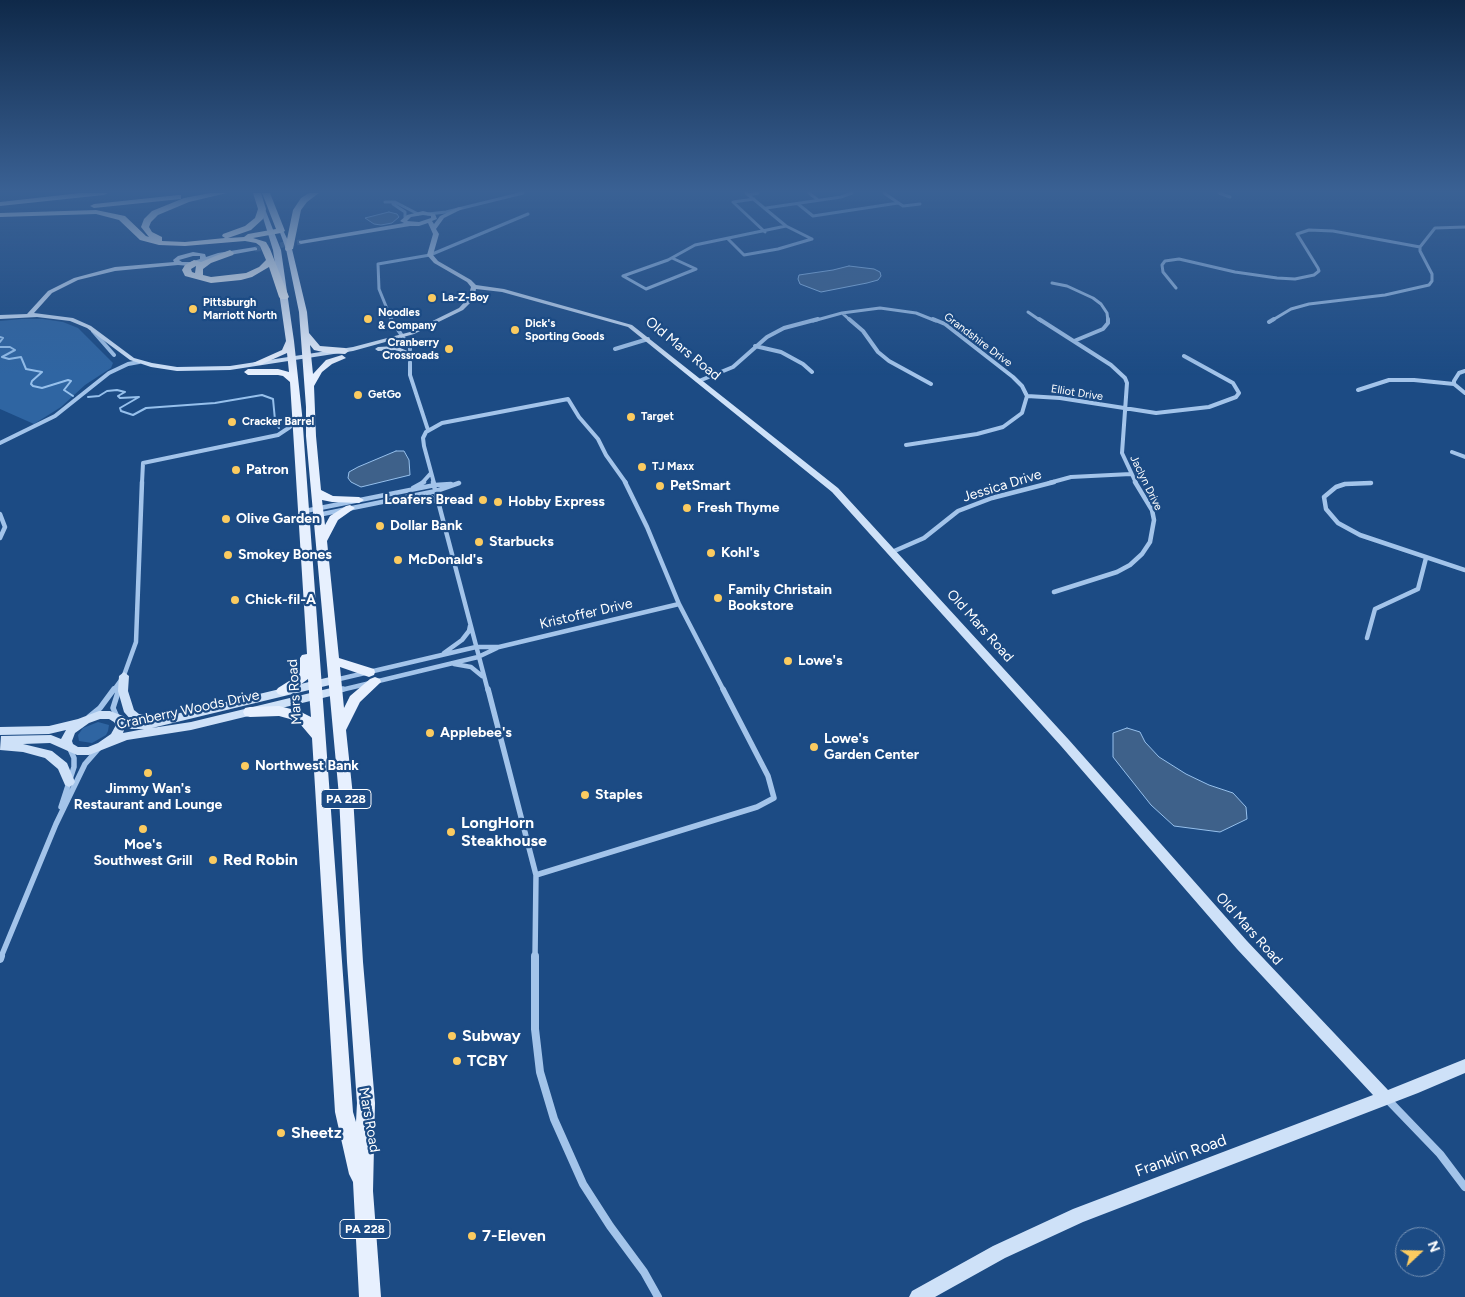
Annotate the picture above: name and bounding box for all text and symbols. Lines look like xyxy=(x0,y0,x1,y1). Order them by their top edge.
place label: La-Z-Boy xyxy=(442,291,489,305)
marker: La-Z-Boy xyxy=(426,292,438,304)
place label: Pittsburgh Marriott North xyxy=(203,296,277,322)
marker: Pittsburgh Marriott North xyxy=(187,303,199,315)
place label: Noodles & Company xyxy=(378,306,437,332)
street label: Grandshire Drive xyxy=(941,310,1015,370)
marker: Noodles & Company xyxy=(362,313,374,325)
street label: Old Mars Road xyxy=(642,314,724,384)
place label: Dick's Sporting Goods xyxy=(525,317,604,343)
marker: Dick's Sporting Goods xyxy=(509,324,521,336)
place label: Cranberry Crossroads xyxy=(382,336,439,362)
marker: Cranberry Crossroads xyxy=(443,343,455,355)
street label: Elliot Drive xyxy=(1050,382,1104,404)
place label: GetGo xyxy=(368,388,401,402)
marker: GetGo xyxy=(352,389,364,401)
place label: Target xyxy=(641,410,674,424)
marker: Target xyxy=(625,411,637,423)
place label: Cracker Barrel xyxy=(242,415,314,429)
marker: Cracker Barrel xyxy=(226,416,238,428)
street label: Jaclyn Drive xyxy=(1127,453,1165,513)
place label: TJ Maxx xyxy=(652,460,694,474)
marker: TJ Maxx xyxy=(636,461,648,473)
place label: Patron xyxy=(246,462,289,478)
marker: Patron xyxy=(230,464,242,476)
street label: Jessica Drive xyxy=(960,466,1044,506)
place label: PetSmart xyxy=(670,478,731,494)
marker: PetSmart xyxy=(654,480,666,492)
place label: Loafers Bread xyxy=(384,492,473,508)
marker: Loafers Bread xyxy=(477,494,489,506)
place label: Hobby Express xyxy=(508,494,605,510)
marker: Hobby Express xyxy=(492,496,504,508)
place label: Fresh Thyme xyxy=(697,500,780,516)
marker: Fresh Thyme xyxy=(681,502,693,514)
place label: Olive Garden xyxy=(236,511,320,527)
marker: Olive Garden xyxy=(220,513,232,525)
place label: Dollar Bank xyxy=(390,518,462,534)
marker: Dollar Bank xyxy=(374,520,386,532)
place label: Starbucks xyxy=(489,534,554,550)
marker: Starbucks xyxy=(473,536,485,548)
place label: Kohl's xyxy=(721,545,759,561)
place label: Smokey Bones xyxy=(238,547,332,563)
marker: Kohl's xyxy=(705,547,717,559)
marker: Smokey Bones xyxy=(222,549,234,561)
place label: McDonald's xyxy=(408,552,483,568)
marker: McDonald's xyxy=(392,554,404,566)
place label: Family Christain Bookstore xyxy=(728,582,832,614)
street label: Old Mars Road xyxy=(943,586,1017,666)
place label: Chick-fil-A xyxy=(245,592,316,608)
marker: Family Christain Bookstore xyxy=(712,592,724,604)
marker: Chick-fil-A xyxy=(229,594,241,606)
street label: Kristoffer Drive xyxy=(538,595,634,633)
place label: Lowe's xyxy=(798,653,843,669)
marker: Lowe's xyxy=(782,655,794,667)
street label: Mars Road xyxy=(284,659,306,725)
street label: Cranberry Woods Drive xyxy=(115,687,261,733)
place label: Applebee's xyxy=(440,725,512,741)
marker: Applebee's xyxy=(424,727,436,739)
place label: Lowe's Garden Center xyxy=(824,731,919,764)
marker: Lowe's Garden Center xyxy=(808,741,820,753)
place label: Northwest Bank xyxy=(255,758,359,774)
marker: Northwest Bank xyxy=(239,760,251,772)
marker: Jimmy Wan's Restaurant and Lounge xyxy=(142,767,154,779)
place label: Jimmy Wan's Restaurant and Lounge xyxy=(74,781,222,814)
place label: Staples xyxy=(595,787,643,803)
marker: Staples xyxy=(579,789,591,801)
road number: PA 228 xyxy=(321,790,371,809)
place label: LongHorn Steakhouse xyxy=(461,813,547,851)
marker: Moe's Southwest Grill xyxy=(137,823,149,835)
marker: LongHorn Steakhouse xyxy=(445,826,457,838)
place label: Moe's Southwest Grill xyxy=(94,837,192,870)
place label: Red Robin xyxy=(223,850,298,870)
marker: Red Robin xyxy=(207,854,219,866)
street label: Old Mars Road xyxy=(1212,889,1286,969)
place label: Subway xyxy=(462,1026,521,1046)
marker: Subway xyxy=(446,1030,458,1042)
place label: TCBY xyxy=(467,1051,508,1071)
marker: TCBY xyxy=(451,1055,463,1067)
street label: Mars Road xyxy=(355,1086,383,1154)
place label: Sheetz xyxy=(291,1123,342,1143)
marker: Sheetz xyxy=(275,1127,287,1139)
street label: Franklin Road xyxy=(1133,1131,1229,1181)
road number: PA 228 xyxy=(340,1220,390,1238)
place label: 7-Eleven xyxy=(482,1226,546,1246)
north arrow xyxy=(1395,1227,1445,1277)
marker: 7-Eleven xyxy=(466,1230,478,1242)
text: N xyxy=(1424,1239,1443,1255)

